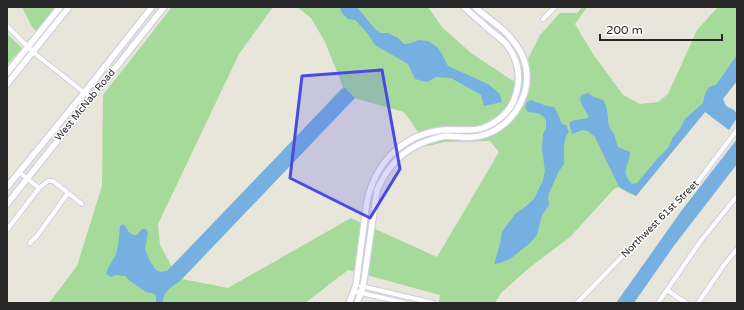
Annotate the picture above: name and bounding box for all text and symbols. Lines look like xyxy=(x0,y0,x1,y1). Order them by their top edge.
scale bar xyxy=(600,16,722,42)
text: 200 m xyxy=(606,23,643,37)
street label: West McNab Road xyxy=(52,67,118,143)
street label: Northwest 61st Street xyxy=(619,178,701,260)

